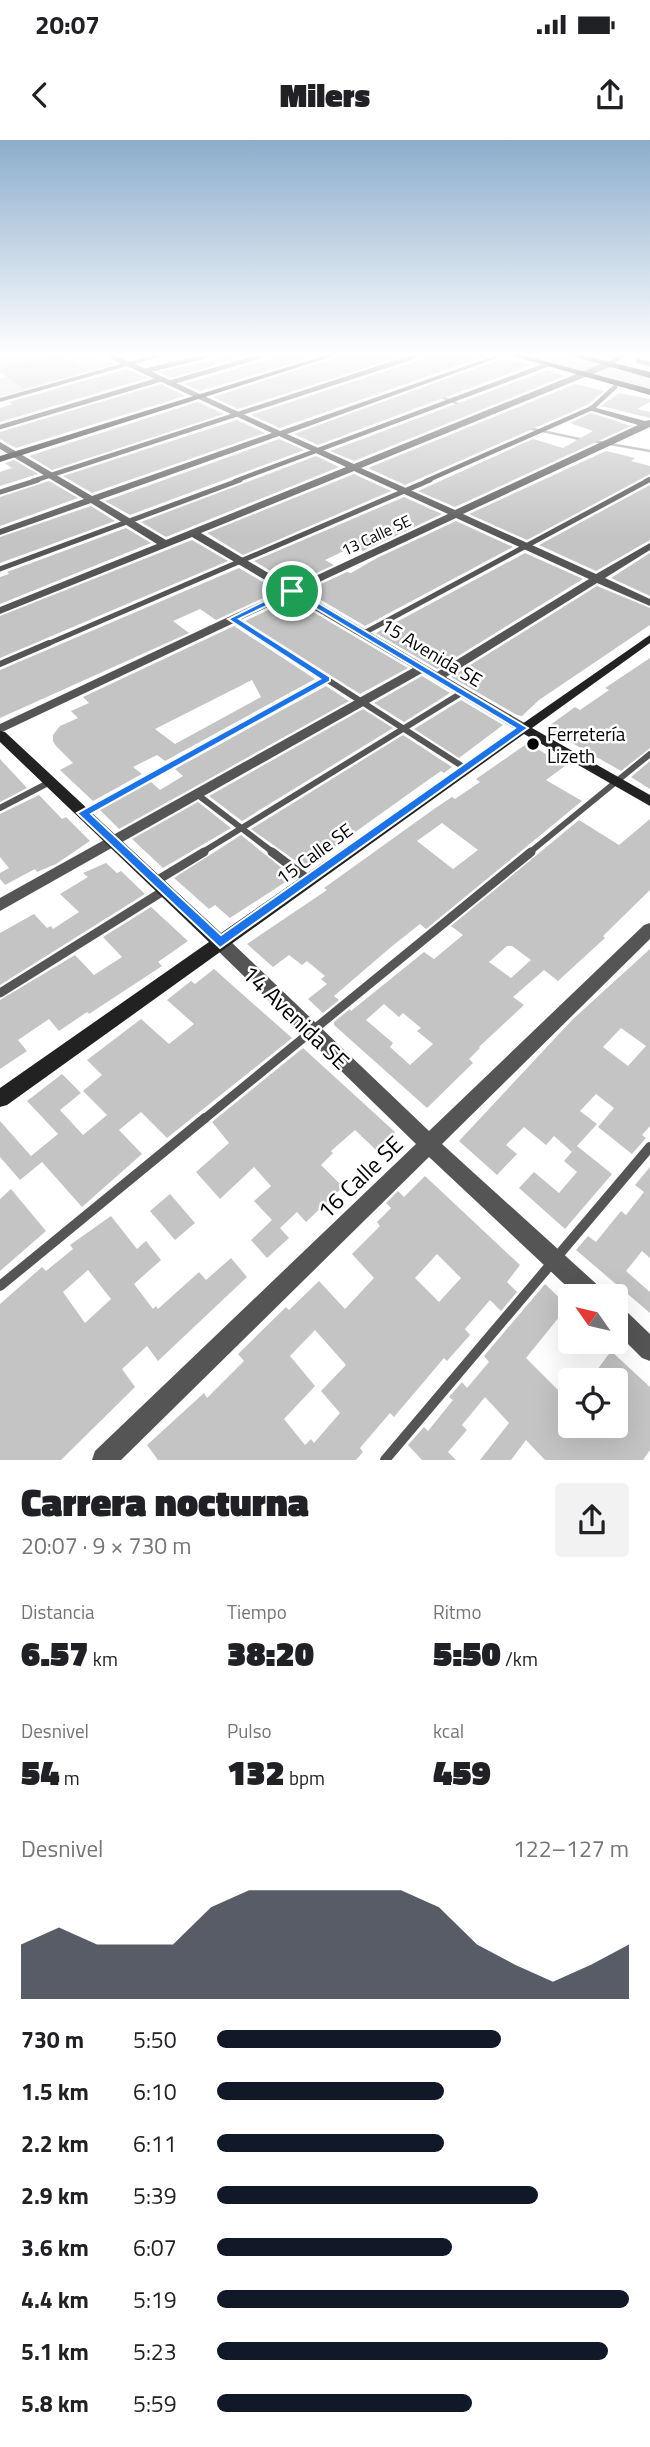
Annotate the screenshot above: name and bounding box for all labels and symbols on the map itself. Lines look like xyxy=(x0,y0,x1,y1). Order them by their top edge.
street label: 13 Calle SE xyxy=(337,508,415,562)
pin xyxy=(262,561,322,621)
street label: 15 Avenida SE xyxy=(376,610,488,694)
place label: Ferretería Lizeth xyxy=(547,719,626,770)
marker: Ferretería Lizeth xyxy=(525,736,541,752)
street label: 15 Calle SE xyxy=(270,815,358,891)
street label: 14 Avenida SE xyxy=(234,957,358,1077)
street label: 16 Calle SE xyxy=(309,1127,411,1227)
north arrow xyxy=(558,1284,628,1354)

